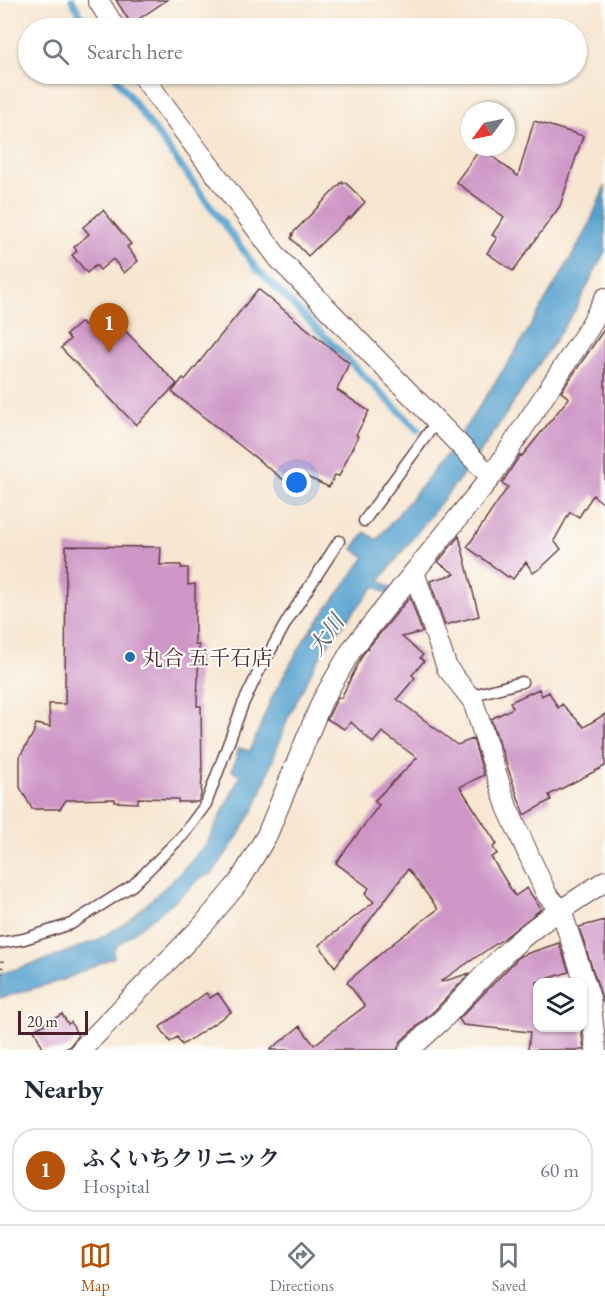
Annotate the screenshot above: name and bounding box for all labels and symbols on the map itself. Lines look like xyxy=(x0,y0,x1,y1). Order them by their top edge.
north arrow xyxy=(461,102,515,156)
pin: 1 xyxy=(90,304,128,353)
your location xyxy=(282,468,311,497)
water label: 大川 xyxy=(301,607,352,661)
place label: 丸合 五千石店 xyxy=(142,644,272,671)
marker: 丸合 五千石店 xyxy=(123,650,137,664)
scale bar xyxy=(18,1008,88,1036)

